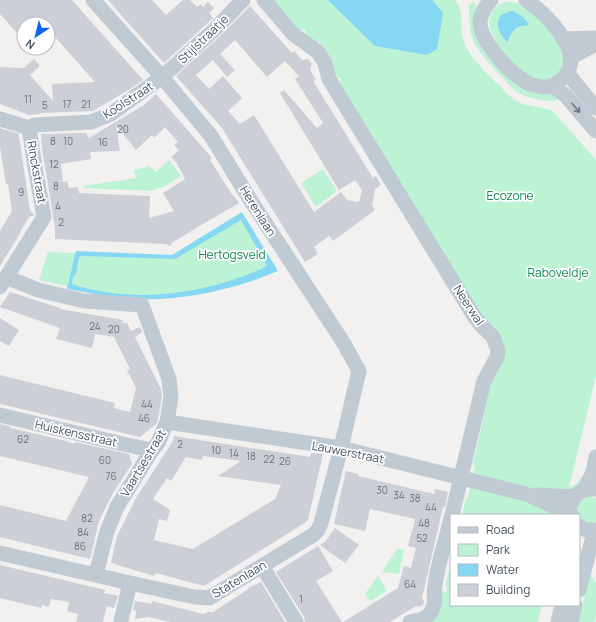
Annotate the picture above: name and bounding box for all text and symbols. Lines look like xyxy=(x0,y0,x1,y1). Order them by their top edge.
street label: Stijlstraatje xyxy=(174,11,232,67)
north arrow xyxy=(16,16,56,56)
text: N xyxy=(22,36,38,53)
street label: Koolstraat xyxy=(99,77,157,123)
house number: 11 xyxy=(24,92,32,106)
house number: 17 xyxy=(63,97,71,111)
house number: 21 xyxy=(81,97,91,111)
house number: 5 xyxy=(42,98,48,112)
one-way arrow xyxy=(571,102,580,113)
house number: 20 xyxy=(117,122,129,136)
house number: 8 xyxy=(50,134,56,148)
house number: 10 xyxy=(63,134,73,148)
house number: 16 xyxy=(98,135,108,149)
street label: Rinckstraat xyxy=(23,139,51,205)
house number: 12 xyxy=(49,157,59,171)
house number: 8 xyxy=(53,179,59,193)
street label: Herenlaan xyxy=(236,182,280,240)
house number: 9 xyxy=(18,185,24,199)
park label: Ecozone xyxy=(486,187,534,204)
house number: 4 xyxy=(55,199,61,213)
house number: 2 xyxy=(58,215,64,229)
park label: Hertogsveld xyxy=(198,246,266,263)
park label: Raboveldje xyxy=(528,264,589,281)
street label: Neerwal xyxy=(450,282,488,328)
house number: 24 xyxy=(89,319,101,333)
house number: 20 xyxy=(108,322,120,336)
house number: 44 xyxy=(141,397,153,411)
house number: 46 xyxy=(138,411,150,425)
street label: Huiskensstraat xyxy=(33,415,119,451)
street label: Vaartsestraat xyxy=(116,426,170,500)
house number: 62 xyxy=(17,432,29,446)
house number: 2 xyxy=(177,437,183,451)
street label: Lauwerstraat xyxy=(310,437,386,467)
house number: 10 xyxy=(211,443,221,457)
house number: 14 xyxy=(229,446,239,460)
house number: 18 xyxy=(246,449,256,463)
house number: 22 xyxy=(263,452,275,466)
house number: 60 xyxy=(99,453,111,467)
house number: 26 xyxy=(279,454,291,468)
house number: 76 xyxy=(105,469,117,483)
house number: 30 xyxy=(376,483,388,497)
house number: 34 xyxy=(393,488,405,502)
house number: 38 xyxy=(409,491,421,505)
house number: 44 xyxy=(425,500,437,514)
house number: 82 xyxy=(81,511,93,525)
legend xyxy=(450,514,580,606)
house number: 48 xyxy=(418,516,430,530)
text: Road xyxy=(486,521,514,538)
house number: 84 xyxy=(77,525,89,539)
house number: 52 xyxy=(416,531,428,545)
house number: 86 xyxy=(74,539,86,553)
text: Park xyxy=(486,541,511,558)
street label: Statenlaan xyxy=(209,556,269,602)
text: Water xyxy=(486,561,520,578)
house number: 64 xyxy=(404,577,416,591)
text: Building xyxy=(486,581,530,598)
house number: 1 xyxy=(299,592,303,606)

